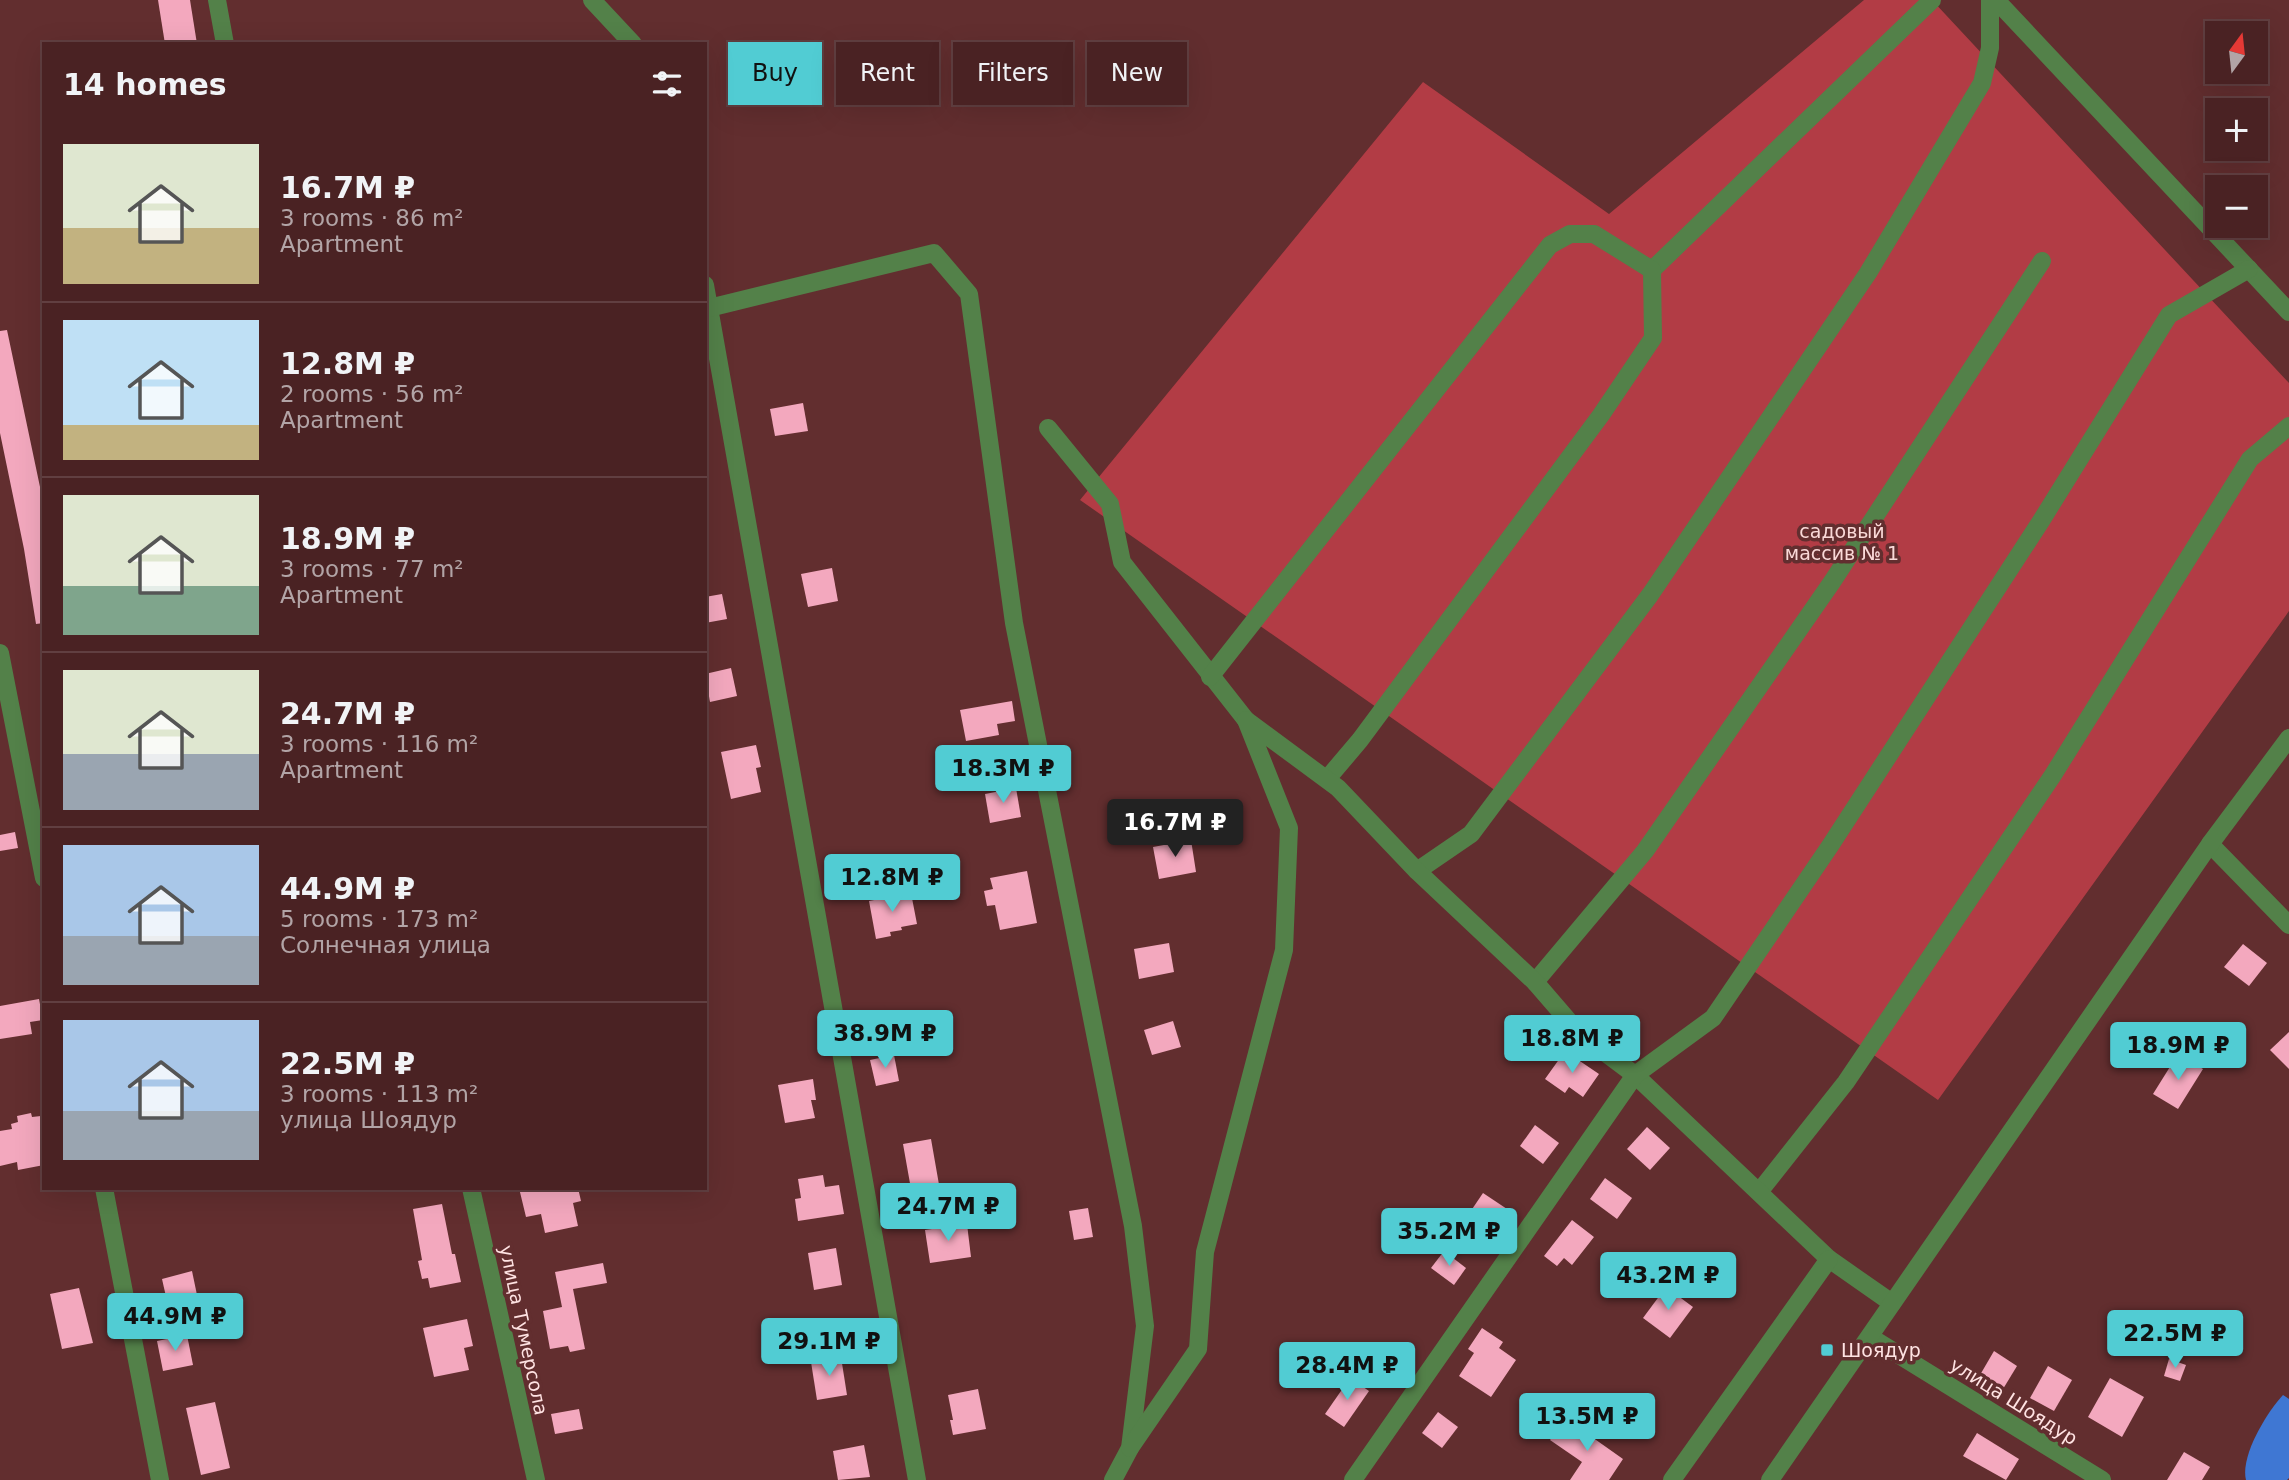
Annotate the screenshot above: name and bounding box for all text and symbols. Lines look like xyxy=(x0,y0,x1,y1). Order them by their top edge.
north arrow xyxy=(2205,21,2268,84)
map controls xyxy=(2205,21,2268,238)
chip: Buy xyxy=(728,42,822,105)
chip: Rent xyxy=(836,42,939,105)
chip: Filters xyxy=(953,42,1073,105)
chip: New xyxy=(1087,42,1187,105)
icon: filters xyxy=(648,65,686,103)
text: 14 homes xyxy=(63,67,227,102)
button: + xyxy=(2205,98,2268,161)
text: 16.7M ₽ xyxy=(280,170,415,205)
icon: home xyxy=(119,172,203,256)
button: − xyxy=(2205,175,2268,238)
text: 3 rooms · 86 m² xyxy=(280,205,464,231)
text: Apartment xyxy=(280,231,403,257)
text: 12.8M ₽ xyxy=(280,346,415,381)
icon: home xyxy=(119,348,203,432)
text: 2 rooms · 56 m² xyxy=(280,381,464,407)
text: Apartment xyxy=(280,407,403,433)
park label: садовый массив № 1 xyxy=(1785,520,1899,564)
text: 18.9M ₽ xyxy=(280,521,415,556)
icon: home xyxy=(119,523,203,607)
text: 3 rooms · 77 m² xyxy=(280,556,464,582)
text: Apartment xyxy=(280,582,403,608)
text: 24.7M ₽ xyxy=(280,696,415,731)
icon: home xyxy=(119,698,203,782)
text: 3 rooms · 116 m² xyxy=(280,731,478,757)
pin: 18.3M ₽ xyxy=(938,746,1068,805)
text: 18.3M ₽ xyxy=(951,755,1055,781)
text: Apartment xyxy=(280,757,403,783)
pin: 16.7M ₽ xyxy=(1110,800,1240,859)
text: 16.7M ₽ xyxy=(1123,809,1227,835)
pin: 12.8M ₽ xyxy=(827,855,957,914)
text: 12.8M ₽ xyxy=(840,864,944,890)
text: 44.9M ₽ xyxy=(280,871,415,906)
icon: home xyxy=(119,873,203,957)
text: 5 rooms · 173 m² xyxy=(280,906,478,932)
text: Солнечная улица xyxy=(280,932,491,958)
pin: 38.9M ₽ xyxy=(820,1010,950,1070)
pin: 18.8M ₽ xyxy=(1507,1016,1637,1075)
text: 38.9M ₽ xyxy=(833,1020,937,1046)
pin: 18.9M ₽ xyxy=(2113,1023,2243,1082)
text: 18.8M ₽ xyxy=(1520,1025,1624,1051)
text: 18.9M ₽ xyxy=(2126,1032,2230,1058)
text: 22.5M ₽ xyxy=(280,1046,415,1081)
icon: home xyxy=(119,1048,203,1132)
text: 3 rooms · 113 m² xyxy=(280,1081,478,1107)
text: улица Шоядур xyxy=(280,1107,457,1133)
pin: 24.7M ₽ xyxy=(883,1184,1013,1243)
text: 24.7M ₽ xyxy=(896,1193,1000,1219)
pin: 35.2M ₽ xyxy=(1384,1208,1514,1268)
text: 35.2M ₽ xyxy=(1397,1218,1501,1244)
street label: улица Тумерсола xyxy=(495,1243,553,1417)
pin: 43.2M ₽ xyxy=(1603,1252,1733,1312)
text: 43.2M ₽ xyxy=(1616,1262,1720,1288)
pin: 44.9M ₽ xyxy=(110,1294,240,1353)
text: 44.9M ₽ xyxy=(123,1303,227,1329)
pin: 22.5M ₽ xyxy=(2110,1310,2240,1370)
pin: 29.1M ₽ xyxy=(764,1318,894,1378)
text: 22.5M ₽ xyxy=(2123,1320,2227,1346)
text: 29.1M ₽ xyxy=(777,1328,881,1354)
place label: Шоядур xyxy=(1841,1339,1921,1361)
pin: 28.4M ₽ xyxy=(1282,1342,1412,1402)
marker: Шоядур xyxy=(1819,1342,1835,1358)
text: 28.4M ₽ xyxy=(1295,1352,1399,1378)
street label: улица Шоядур xyxy=(1946,1353,2082,1449)
pin: 13.5M ₽ xyxy=(1522,1394,1652,1453)
text: 13.5M ₽ xyxy=(1535,1403,1639,1429)

